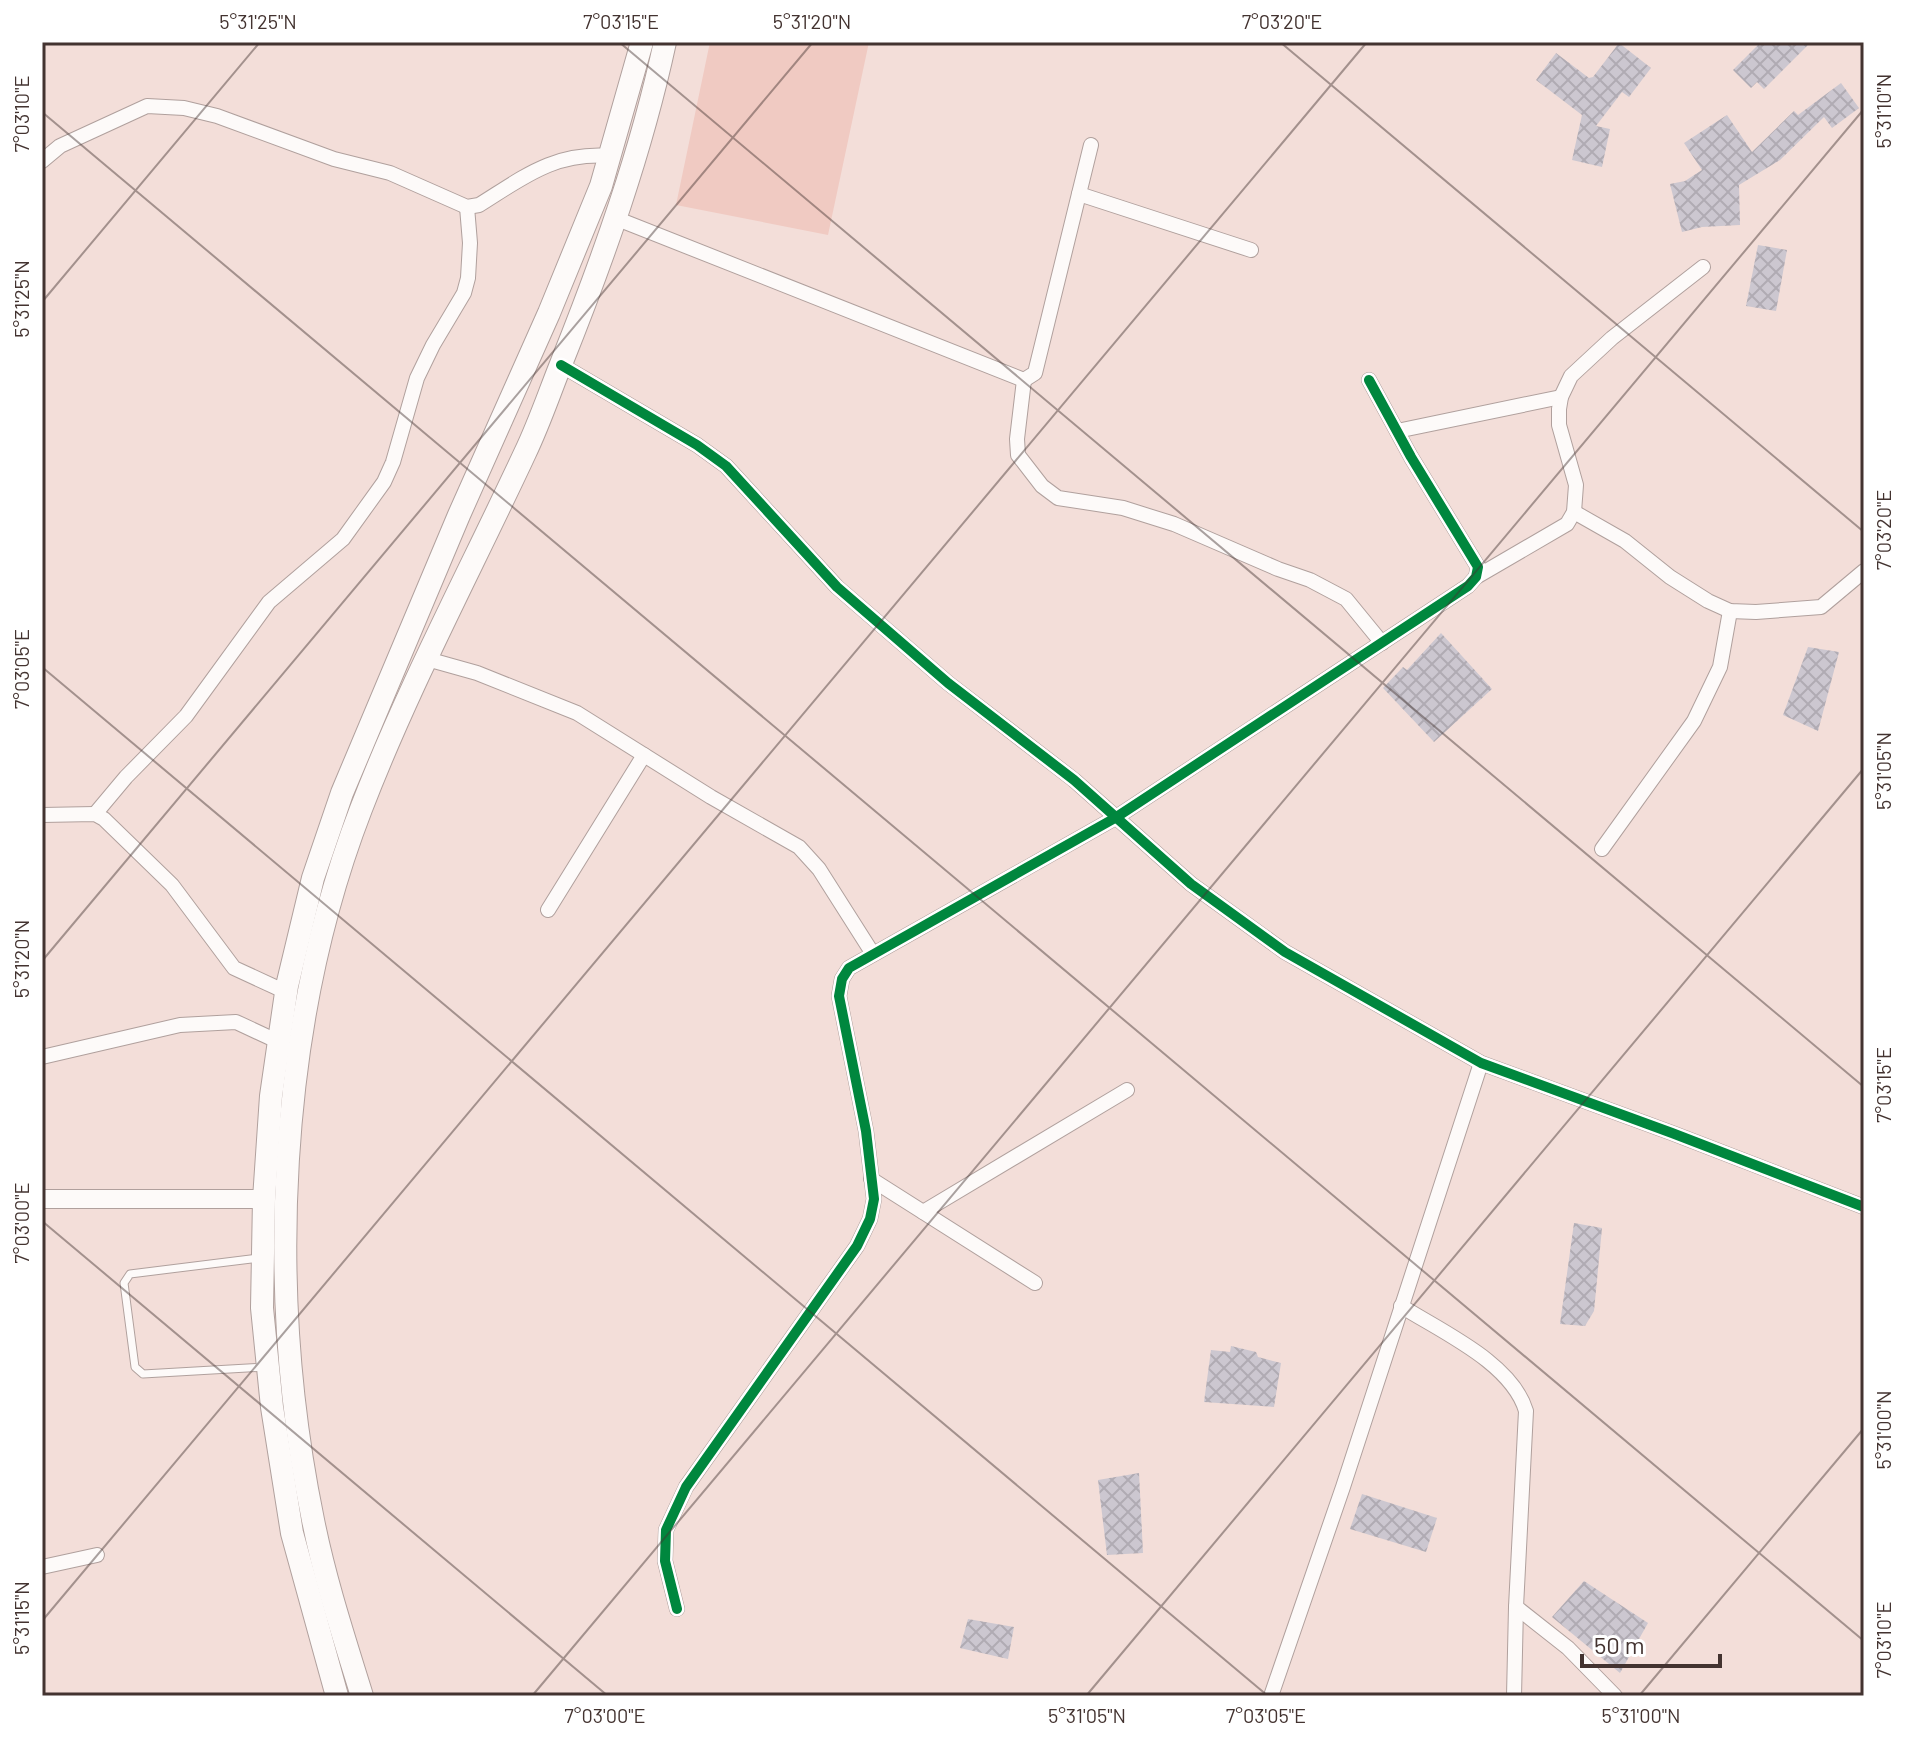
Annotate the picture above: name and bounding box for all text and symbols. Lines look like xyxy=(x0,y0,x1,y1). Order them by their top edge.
text: 5°31'25"N xyxy=(219,9,297,33)
text: 7°03'15"E xyxy=(583,9,659,33)
text: 5°31'20"N xyxy=(773,9,851,33)
text: 7°03'20"E xyxy=(1242,9,1322,33)
text: 5°31'10"N xyxy=(1871,74,1895,148)
text: 7°03'10"E xyxy=(9,76,33,152)
text: 5°31'25"N xyxy=(9,260,33,338)
text: 7°03'20"E xyxy=(1871,490,1895,570)
text: 7°03'05"E xyxy=(9,629,33,709)
text: 5°31'05"N xyxy=(1871,732,1895,810)
text: 5°31'20"N xyxy=(9,920,33,998)
text: 7°03'15"E xyxy=(1871,1047,1895,1123)
text: 7°03'00"E xyxy=(9,1182,33,1264)
text: 5°31'00"N xyxy=(1871,1390,1895,1470)
text: 5°31'15"N xyxy=(9,1581,33,1655)
text: 7°03'10"E xyxy=(1871,1602,1895,1678)
scale bar xyxy=(1582,1618,1720,1668)
text: 50 m xyxy=(1594,1630,1645,1659)
text: 7°03'00"E xyxy=(564,1703,646,1727)
text: 5°31'05"N xyxy=(1048,1703,1126,1727)
text: 7°03'05"E xyxy=(1226,1703,1306,1727)
text: 5°31'00"N xyxy=(1601,1703,1681,1727)

